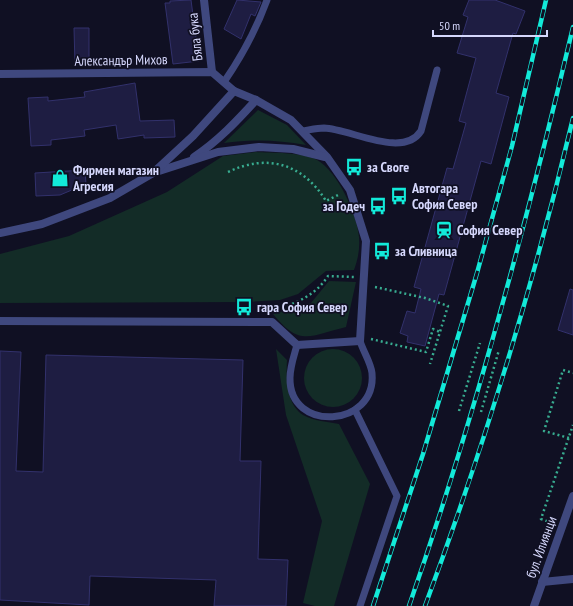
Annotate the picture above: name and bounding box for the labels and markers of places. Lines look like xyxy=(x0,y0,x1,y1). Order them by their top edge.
bus stop icon: за Своге xyxy=(344,157,364,177)
place label: за Своге xyxy=(367,158,409,176)
place label: Фирмен магазин Агресия xyxy=(72,161,159,195)
shop icon: Фирмен магазин Агресия xyxy=(50,168,70,188)
place label: Автогара София Север xyxy=(411,179,477,213)
bus stop icon: Автогара София Север xyxy=(389,186,409,206)
bus stop icon: за Годеч xyxy=(368,196,388,216)
place label: за Годеч xyxy=(323,197,365,215)
station icon: София Север xyxy=(434,220,454,240)
place label: София Север xyxy=(457,221,522,239)
bus stop icon: за Сливница xyxy=(372,241,392,261)
place label: за Сливница xyxy=(395,242,457,260)
bus stop icon: гара София Север xyxy=(234,297,254,317)
place label: гара София Север xyxy=(257,298,347,316)

